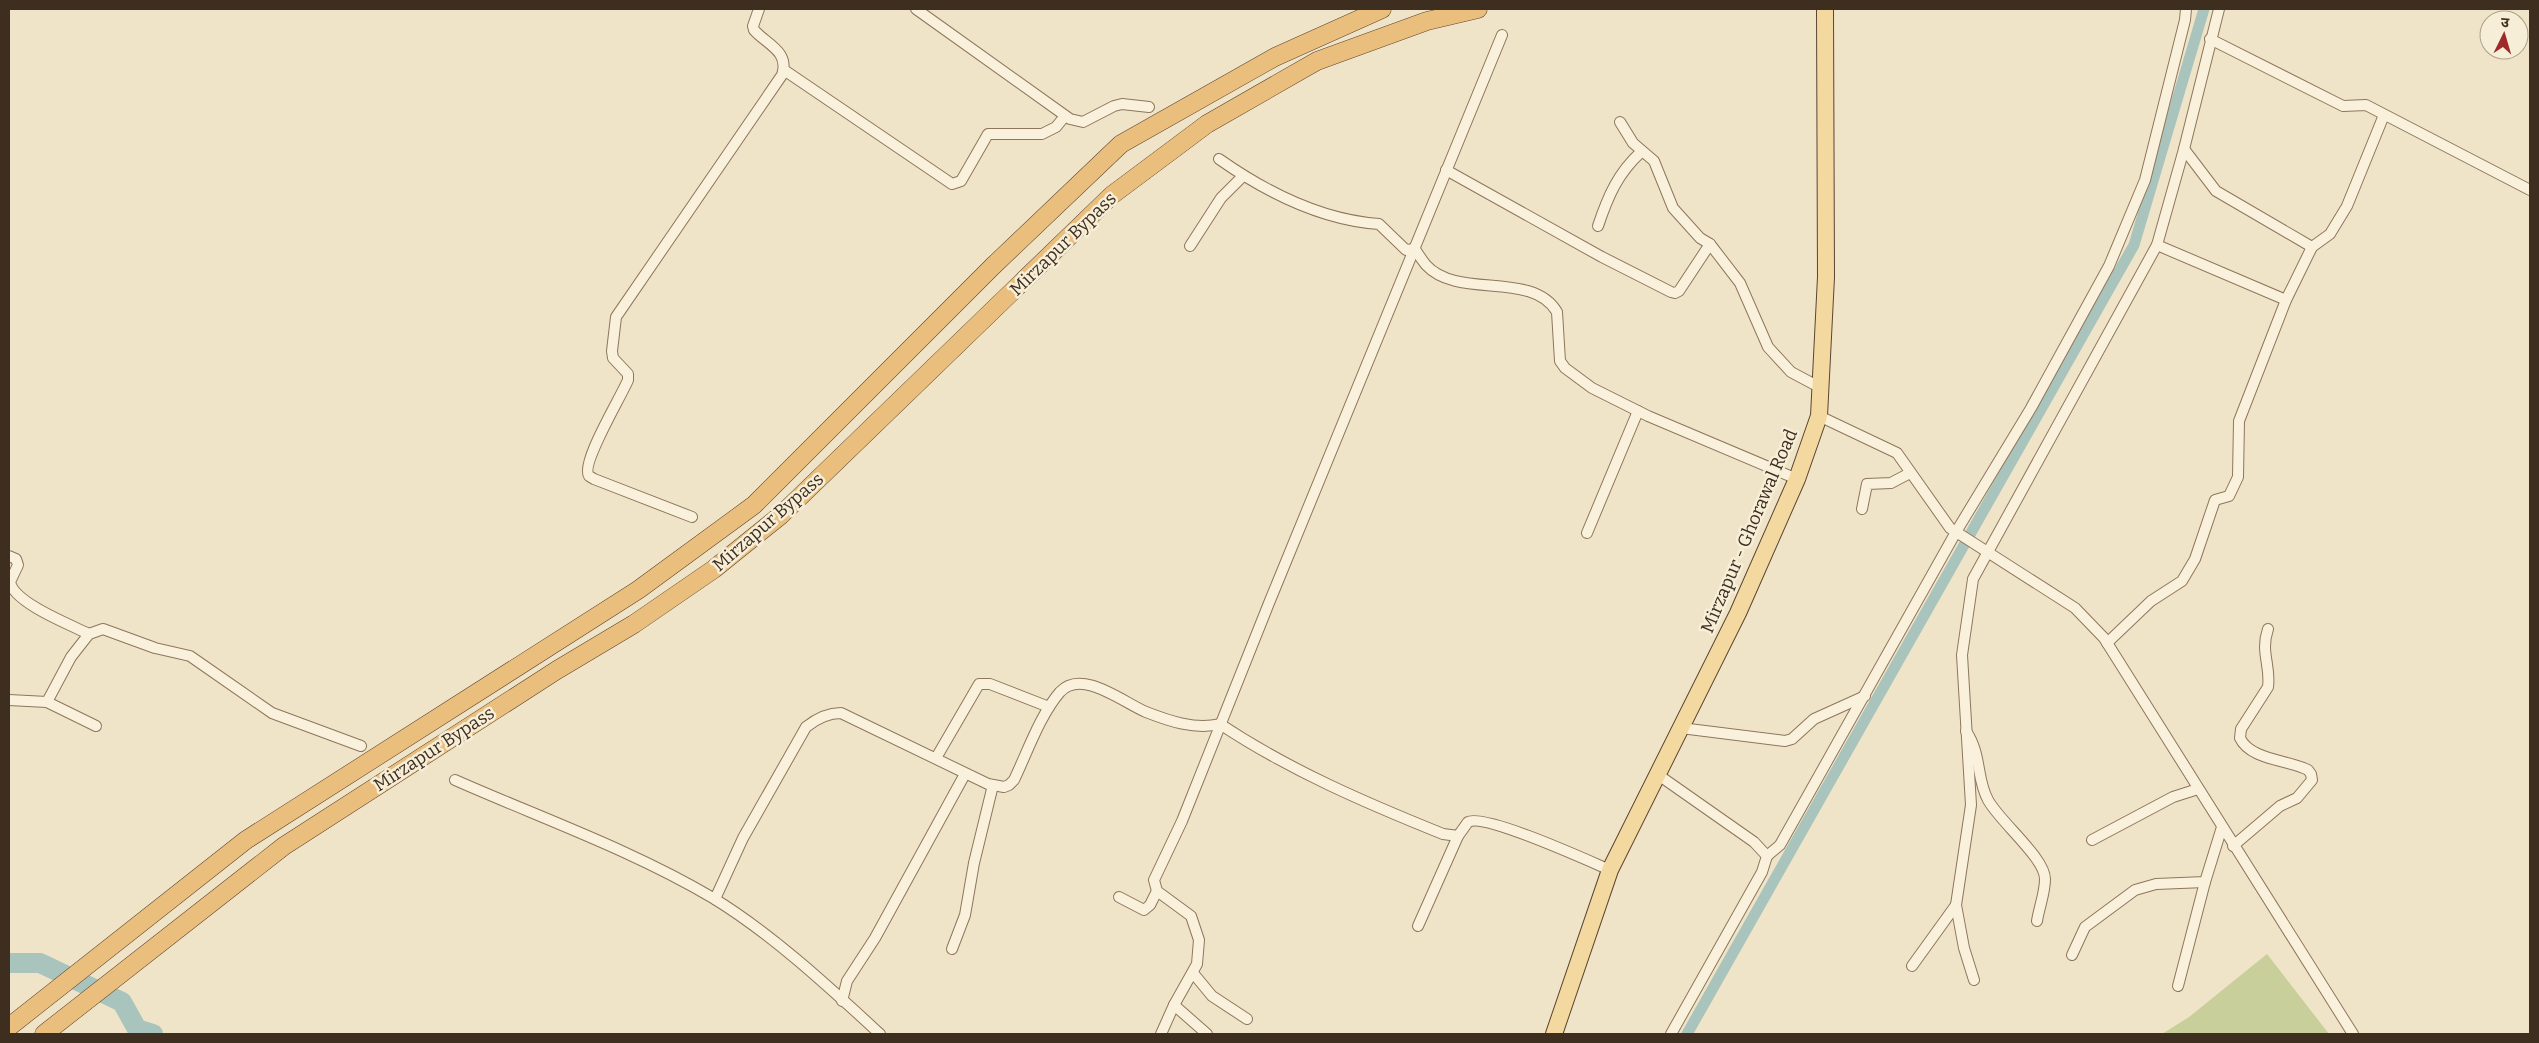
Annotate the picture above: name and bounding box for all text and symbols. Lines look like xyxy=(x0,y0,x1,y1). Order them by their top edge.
north arrow xyxy=(2479,10,2529,60)
text: उ xyxy=(2500,14,2511,31)
street label: Mirzapur Bypass xyxy=(1005,188,1121,300)
street label: Mirzapur - Ghorawal Road xyxy=(1696,425,1802,636)
street label: Mirzapur Bypass xyxy=(708,468,828,576)
street label: Mirzapur Bypass xyxy=(369,702,499,796)

